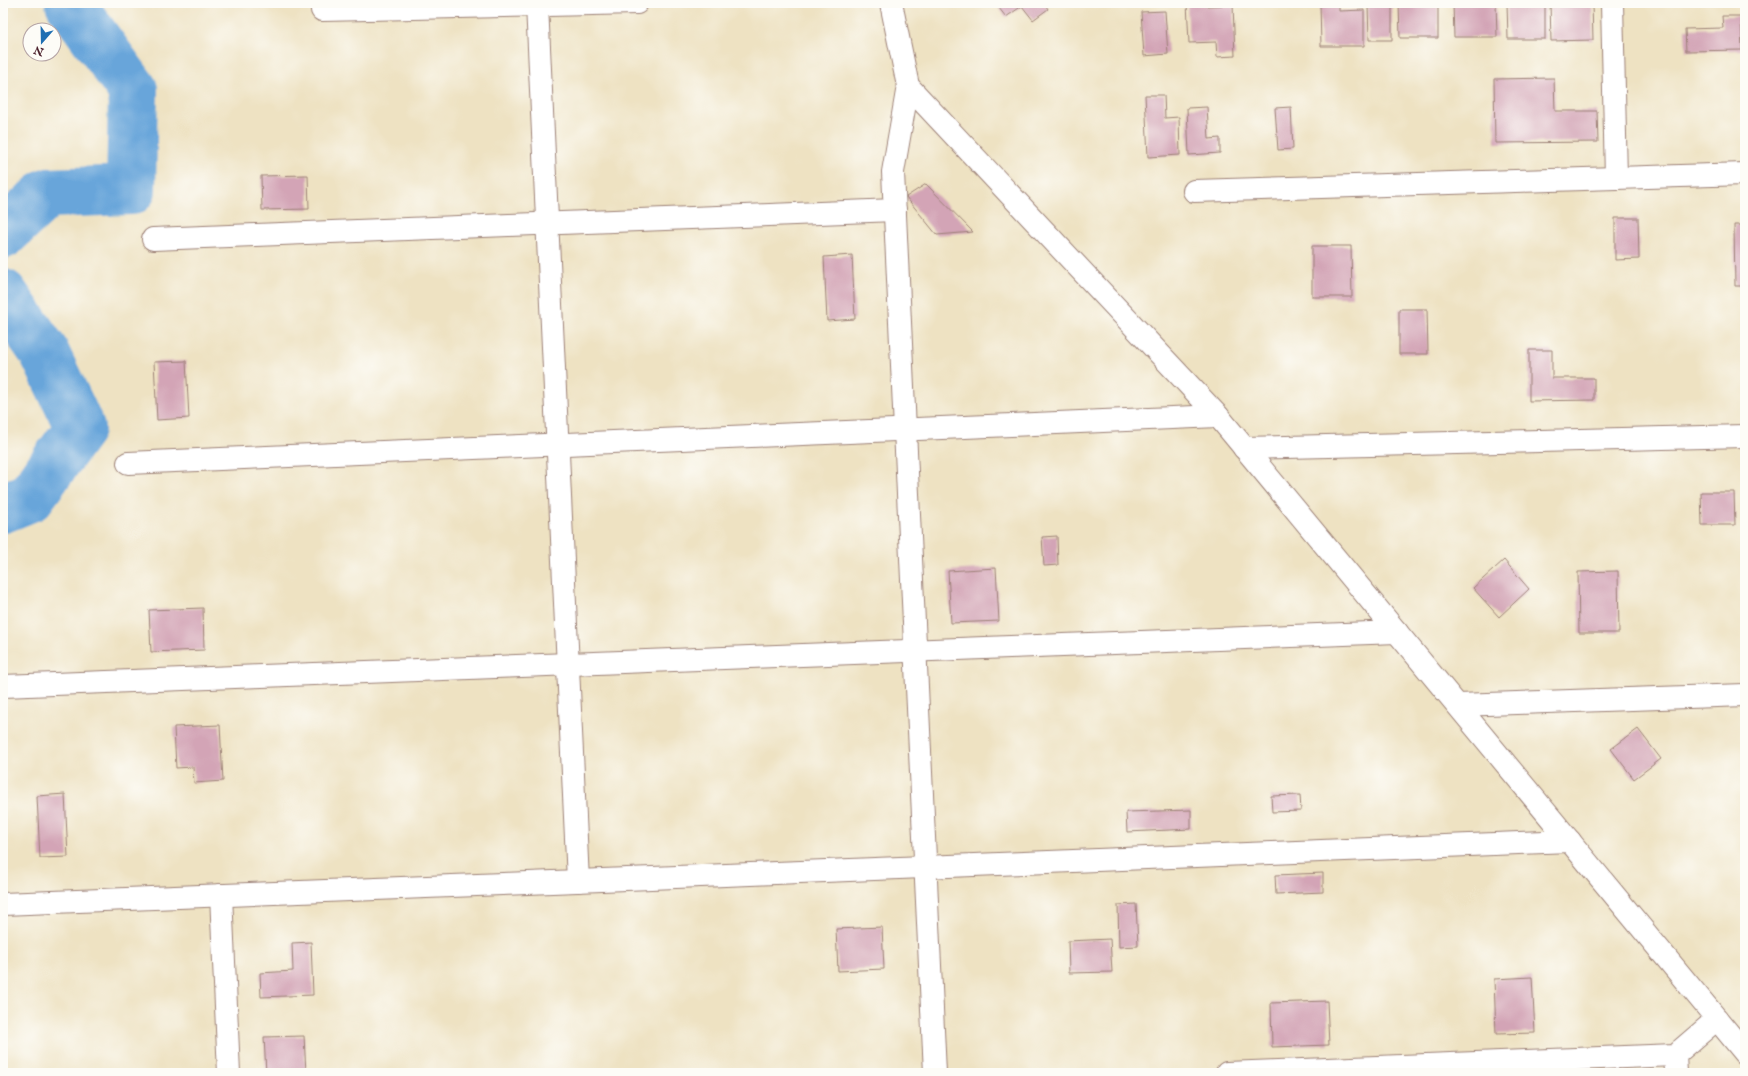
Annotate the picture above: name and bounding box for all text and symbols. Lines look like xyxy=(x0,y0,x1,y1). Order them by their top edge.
north arrow xyxy=(22,22,62,62)
text: N xyxy=(32,42,47,59)

